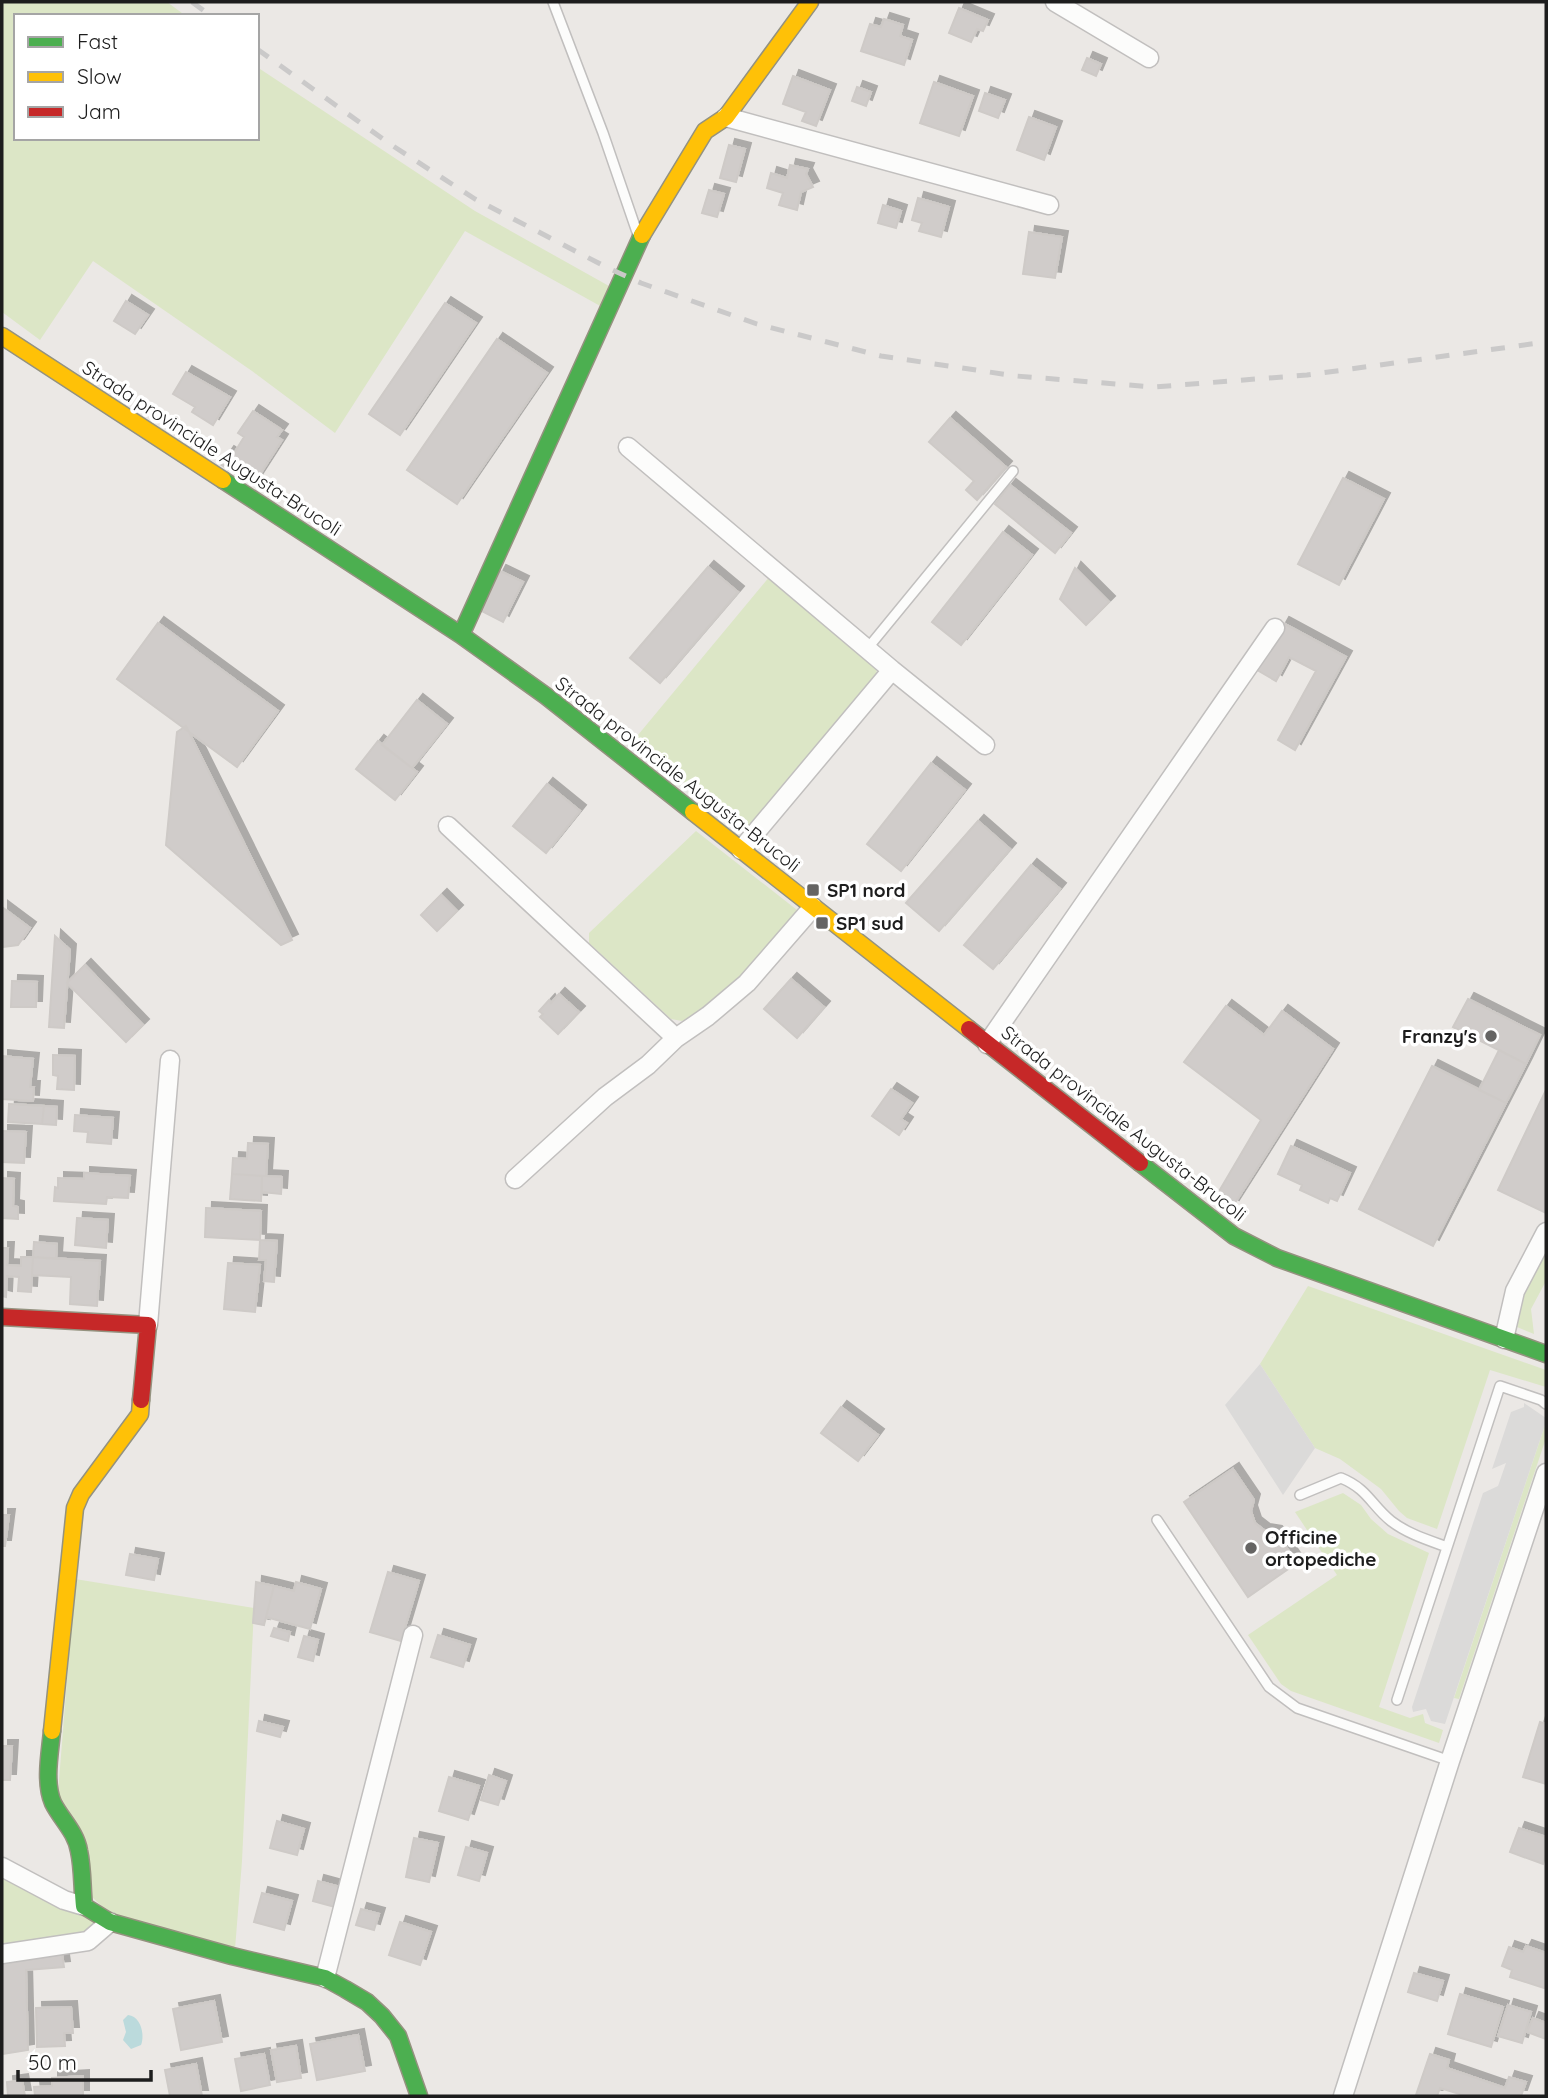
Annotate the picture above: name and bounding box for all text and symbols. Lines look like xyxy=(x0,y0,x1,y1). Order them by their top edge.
legend xyxy=(14,14,259,140)
text: Fast xyxy=(77,28,118,54)
text: Slow xyxy=(77,63,122,89)
text: Jam xyxy=(77,98,121,124)
street label: Strada provinciale Augusta-Brucoli xyxy=(78,355,346,541)
street label: Strada provinciale Augusta-Brucoli xyxy=(551,671,805,877)
place label: SP1 nord xyxy=(827,878,905,902)
marker: SP1 nord xyxy=(805,882,821,898)
place label: SP1 sud xyxy=(836,911,904,935)
marker: SP1 sud xyxy=(814,915,830,931)
street label: Strada provinciale Augusta-Brucoli xyxy=(997,1020,1251,1226)
place label: Franzy's xyxy=(1402,1024,1477,1048)
marker: Franzy's xyxy=(1483,1028,1499,1044)
place label: Officine ortopediche xyxy=(1265,1525,1376,1571)
marker: Officine ortopediche xyxy=(1243,1540,1259,1556)
scale bar xyxy=(18,2038,150,2082)
text: 50 m xyxy=(28,2049,77,2075)

